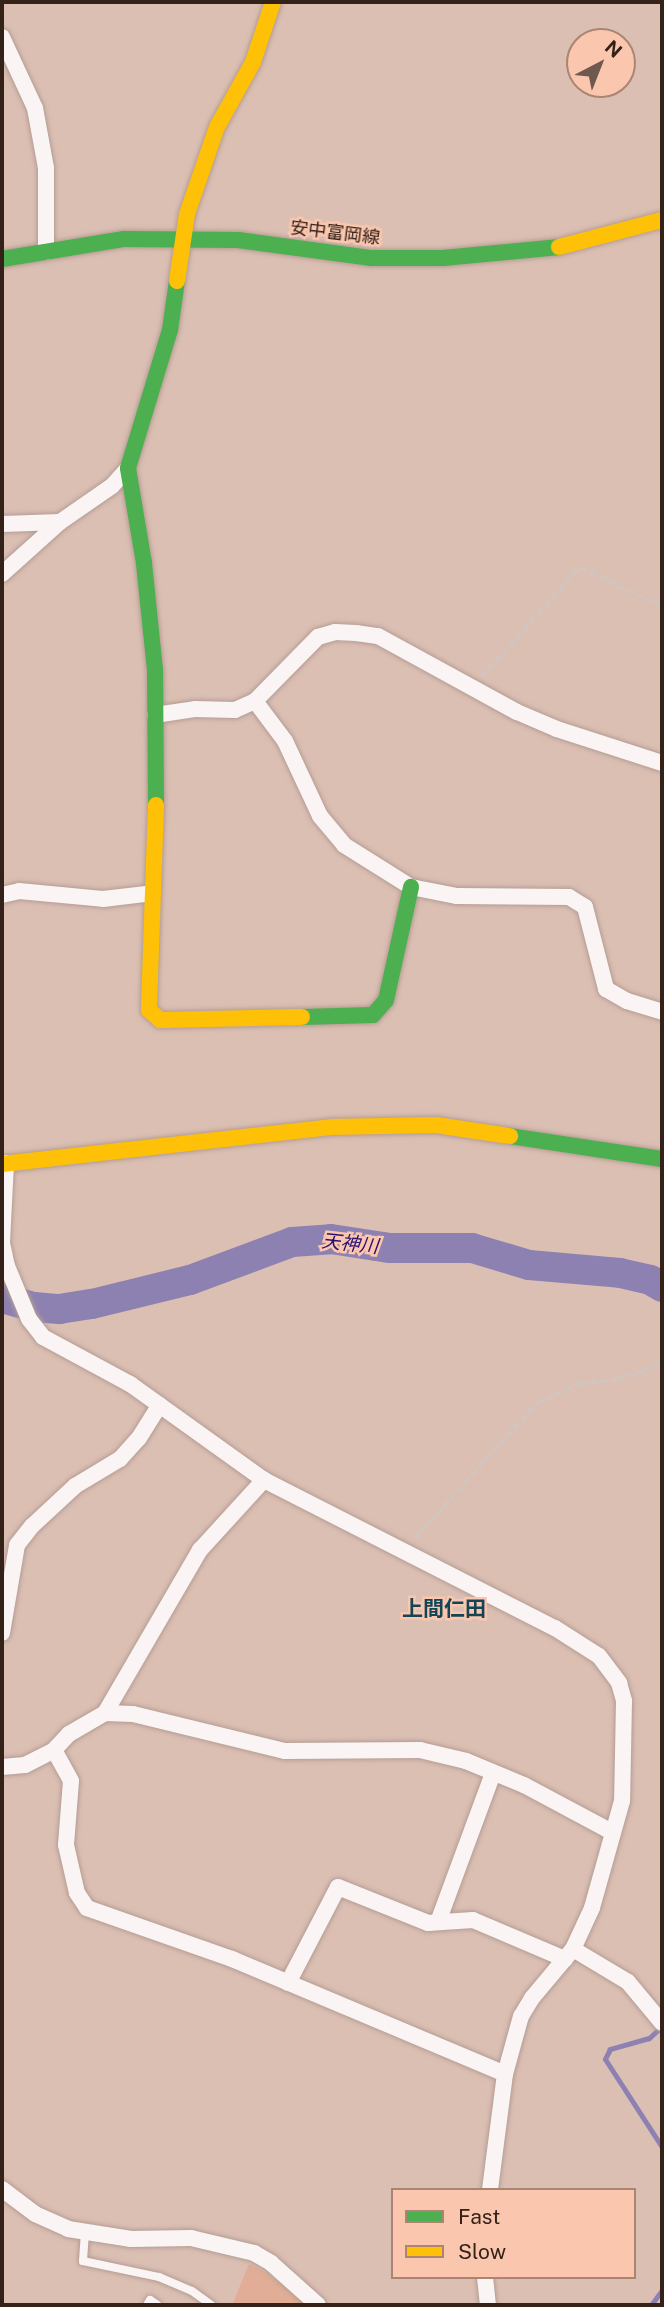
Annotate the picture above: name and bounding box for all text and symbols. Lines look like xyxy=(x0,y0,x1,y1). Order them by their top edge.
north arrow xyxy=(566,28,636,98)
text: N xyxy=(601,36,627,62)
street label: 安中富岡線 xyxy=(289,217,381,249)
water label: 天神川 xyxy=(320,1230,380,1258)
district label: 上間仁田 xyxy=(402,1596,486,1622)
legend xyxy=(391,2188,636,2279)
text: Fast xyxy=(458,2204,500,2229)
text: Slow xyxy=(458,2239,506,2264)

